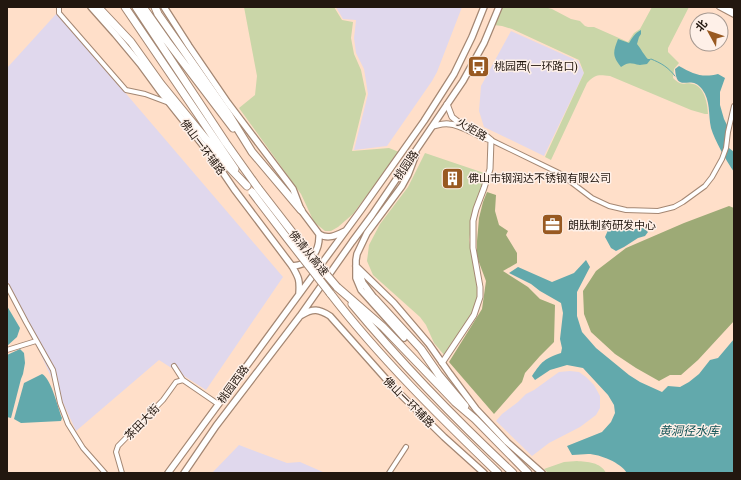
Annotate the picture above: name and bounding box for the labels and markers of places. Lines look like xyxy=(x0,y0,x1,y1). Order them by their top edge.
bus stop icon: 桃园西(一环路口) xyxy=(466,53,492,79)
place label: 桃园西(一环路口) xyxy=(494,59,578,74)
building icon: 佛山市钢润达不锈钢有限公司 xyxy=(439,165,465,191)
place label: 佛山市钢润达不锈钢有限公司 xyxy=(468,171,611,185)
office icon: 朗肽制药研发中心 xyxy=(539,212,565,238)
place label: 朗肽制药研发中心 xyxy=(568,218,656,232)

